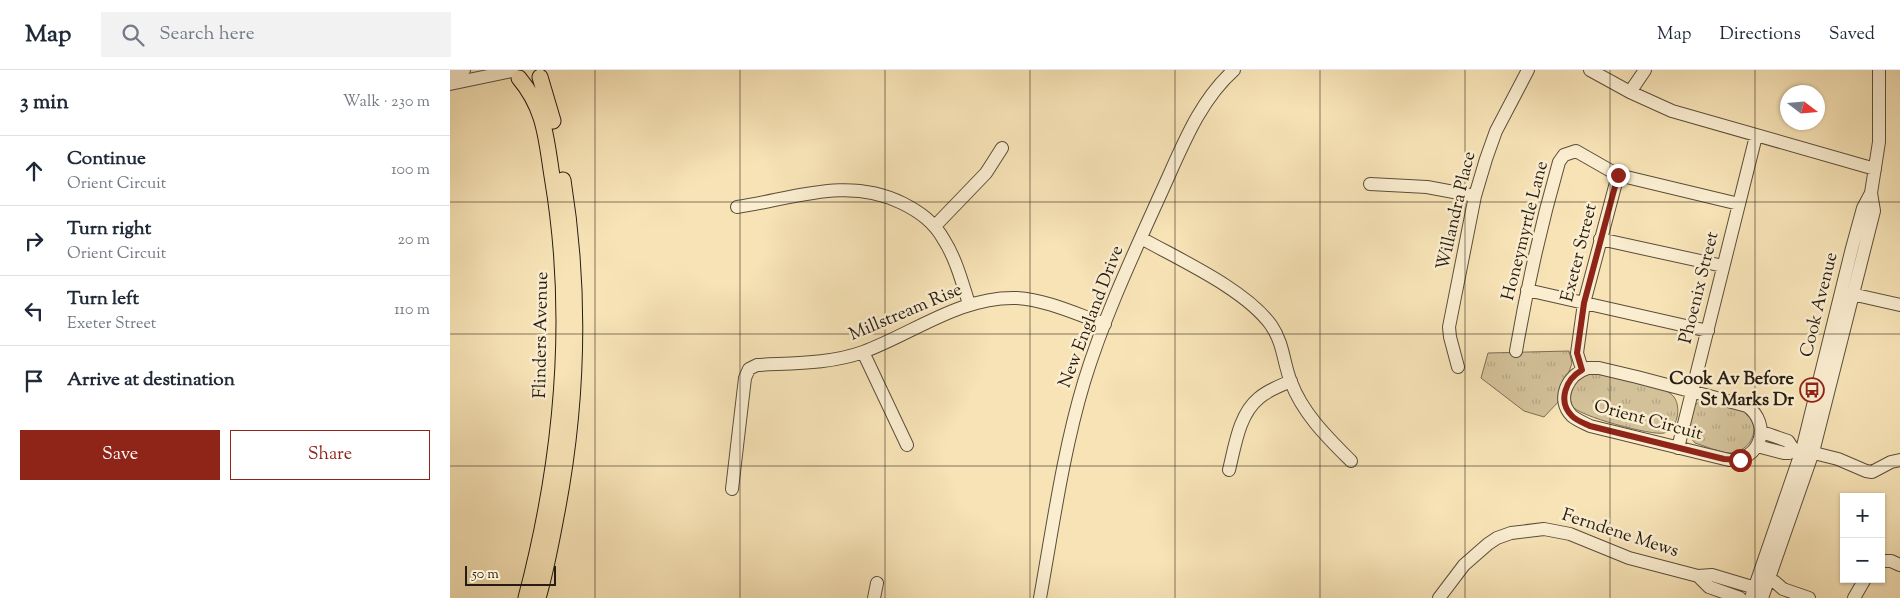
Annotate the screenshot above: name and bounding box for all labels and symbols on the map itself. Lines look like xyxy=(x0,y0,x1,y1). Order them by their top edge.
north arrow xyxy=(1780,85,1825,130)
street label: Willandra Place xyxy=(1431,149,1483,273)
street label: Honeymyrtle Lane xyxy=(1496,159,1556,303)
route end xyxy=(1607,164,1630,187)
street label: Exeter Street xyxy=(1555,201,1605,305)
street label: Phoenix Street xyxy=(1674,229,1726,347)
street label: New England Drive xyxy=(1053,242,1131,392)
street label: Cook Avenue xyxy=(1794,250,1846,360)
street label: Flinders Avenue xyxy=(528,271,556,399)
street label: Millstream Rise xyxy=(845,277,967,349)
place label: Cook Av Before St Marks Dr xyxy=(1669,367,1795,414)
bus stop icon: Cook Av Before St Marks Dr xyxy=(1799,377,1825,403)
street label: Orient Circuit xyxy=(1591,394,1705,448)
route start xyxy=(1729,449,1752,472)
street label: Ferndene Mews xyxy=(1558,503,1682,565)
scale bar xyxy=(465,563,556,586)

